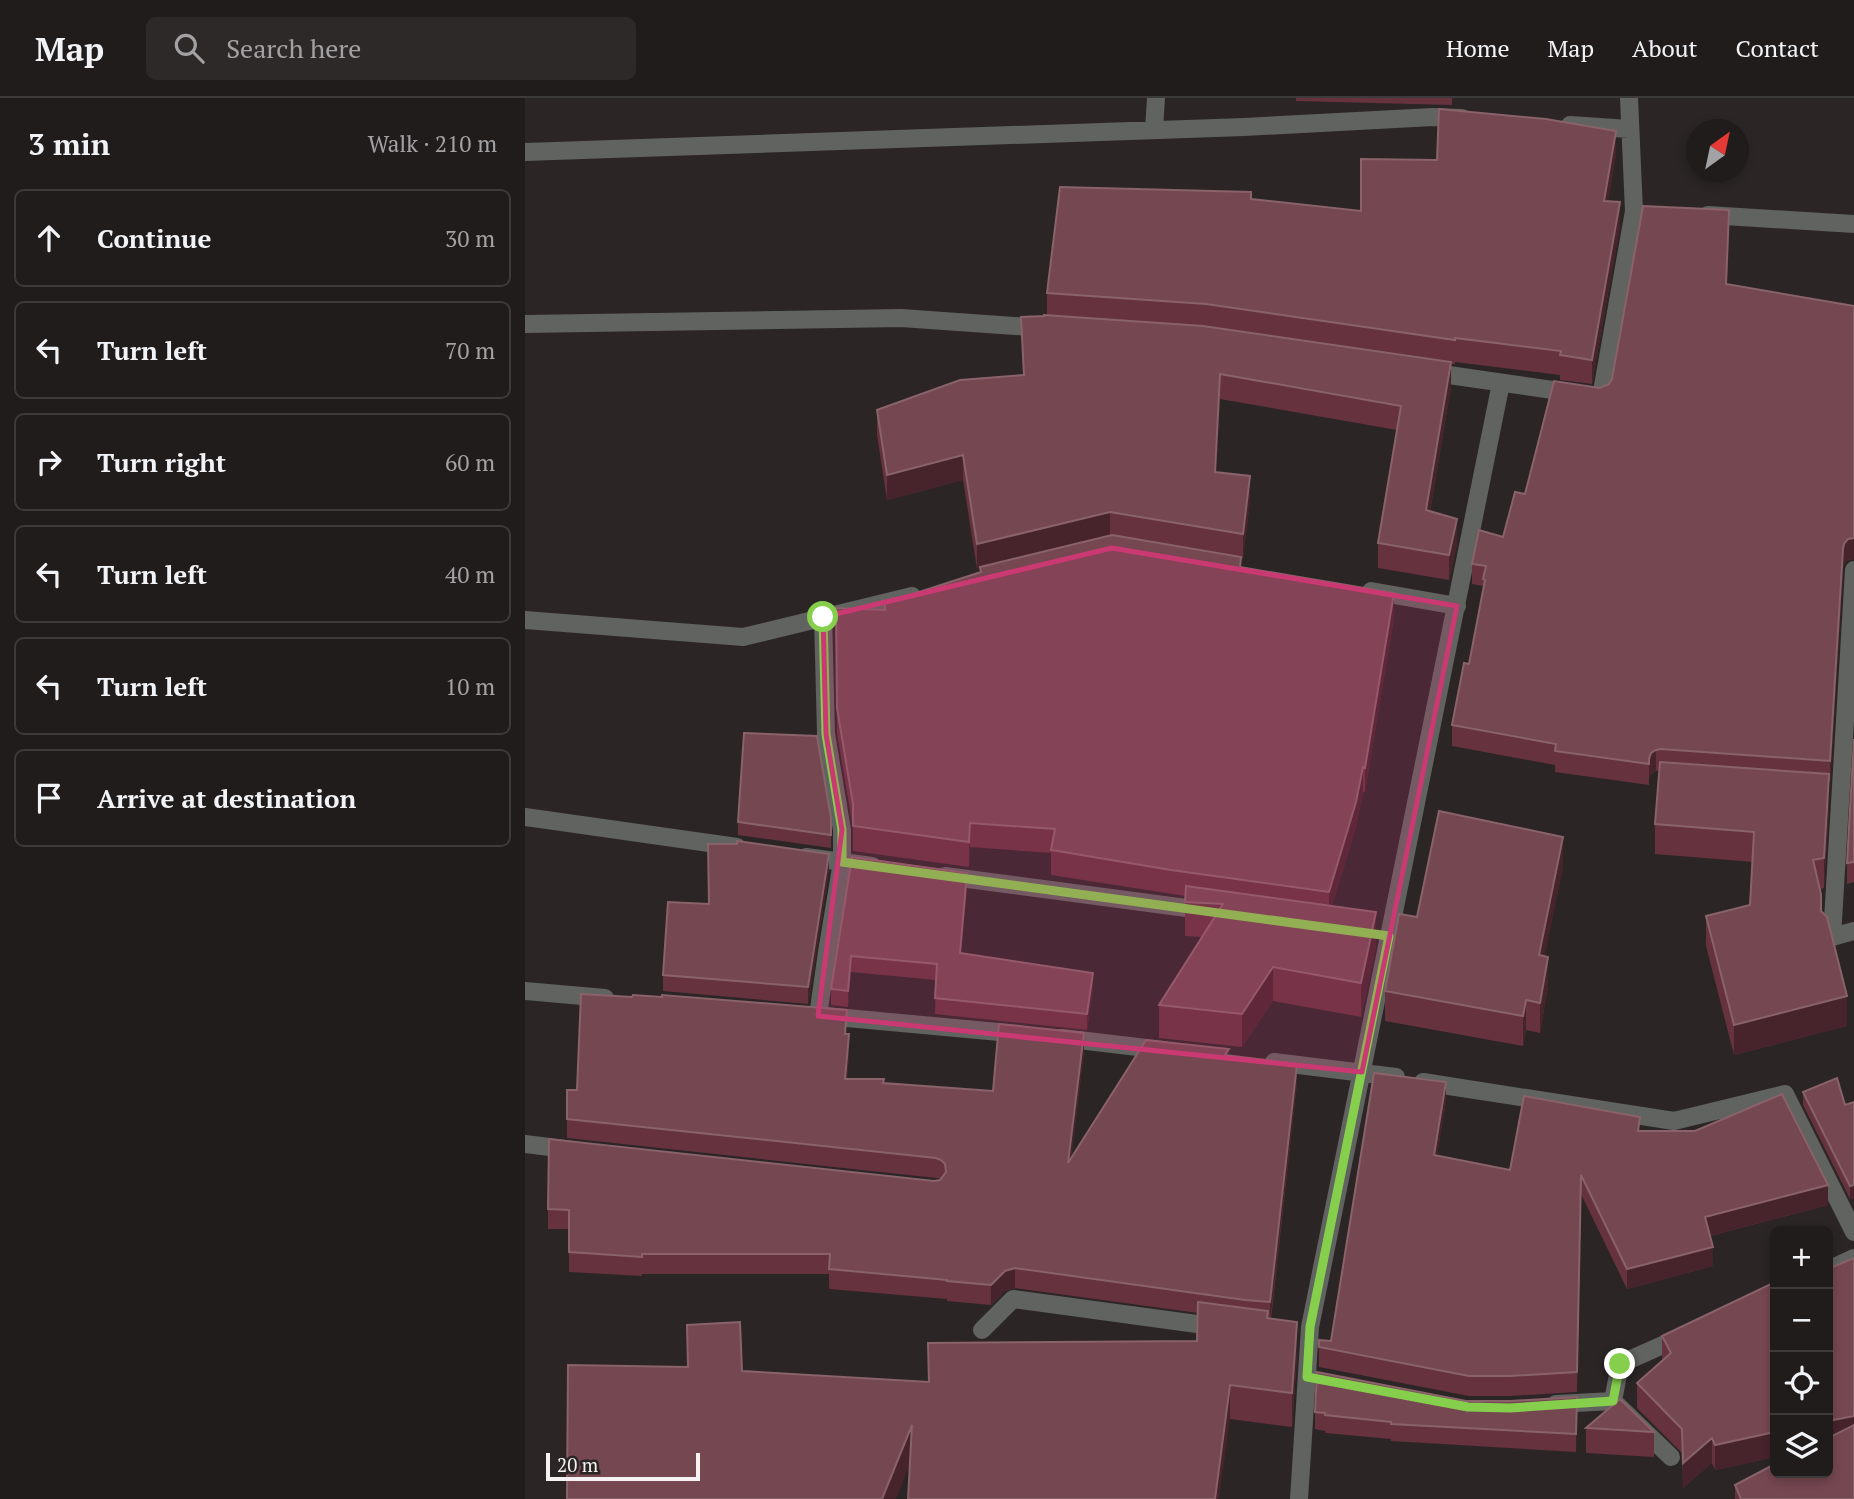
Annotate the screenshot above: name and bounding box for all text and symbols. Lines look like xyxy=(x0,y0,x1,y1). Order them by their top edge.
search box xyxy=(146,17,636,80)
text: Map xyxy=(35,27,104,70)
icon: search xyxy=(170,29,208,67)
text: Search here xyxy=(226,31,361,65)
text: Home xyxy=(1446,32,1510,64)
text: Map xyxy=(1548,32,1594,64)
text: About xyxy=(1632,32,1698,64)
text: Contact xyxy=(1736,32,1819,64)
north arrow xyxy=(1686,119,1749,182)
text: 3 min xyxy=(28,124,110,164)
text: Walk · 210 m xyxy=(368,128,497,159)
icon: ahead xyxy=(30,219,68,257)
text: Continue xyxy=(97,221,211,255)
text: 30 m xyxy=(445,223,495,254)
icon: left xyxy=(30,331,68,369)
text: Turn left xyxy=(97,333,207,367)
text: 70 m xyxy=(445,335,495,366)
icon: right xyxy=(30,443,68,481)
text: Turn right xyxy=(97,445,226,479)
text: 60 m xyxy=(445,447,495,478)
icon: left xyxy=(30,555,68,593)
text: Turn left xyxy=(97,557,207,591)
text: 40 m xyxy=(445,559,495,590)
route start xyxy=(807,601,838,632)
icon: left xyxy=(30,667,68,705)
text: Turn left xyxy=(97,669,207,703)
text: 10 m xyxy=(445,671,495,702)
icon: arrive xyxy=(30,779,68,817)
text: Arrive at destination xyxy=(97,781,356,815)
map controls xyxy=(1770,1226,1833,1478)
button: + xyxy=(1770,1226,1833,1289)
button: − xyxy=(1770,1289,1833,1352)
route end xyxy=(1604,1348,1635,1379)
button: locate xyxy=(1770,1352,1833,1415)
button: layers xyxy=(1770,1415,1833,1478)
scale bar xyxy=(546,1450,700,1482)
text: 20 m xyxy=(557,1452,598,1477)

